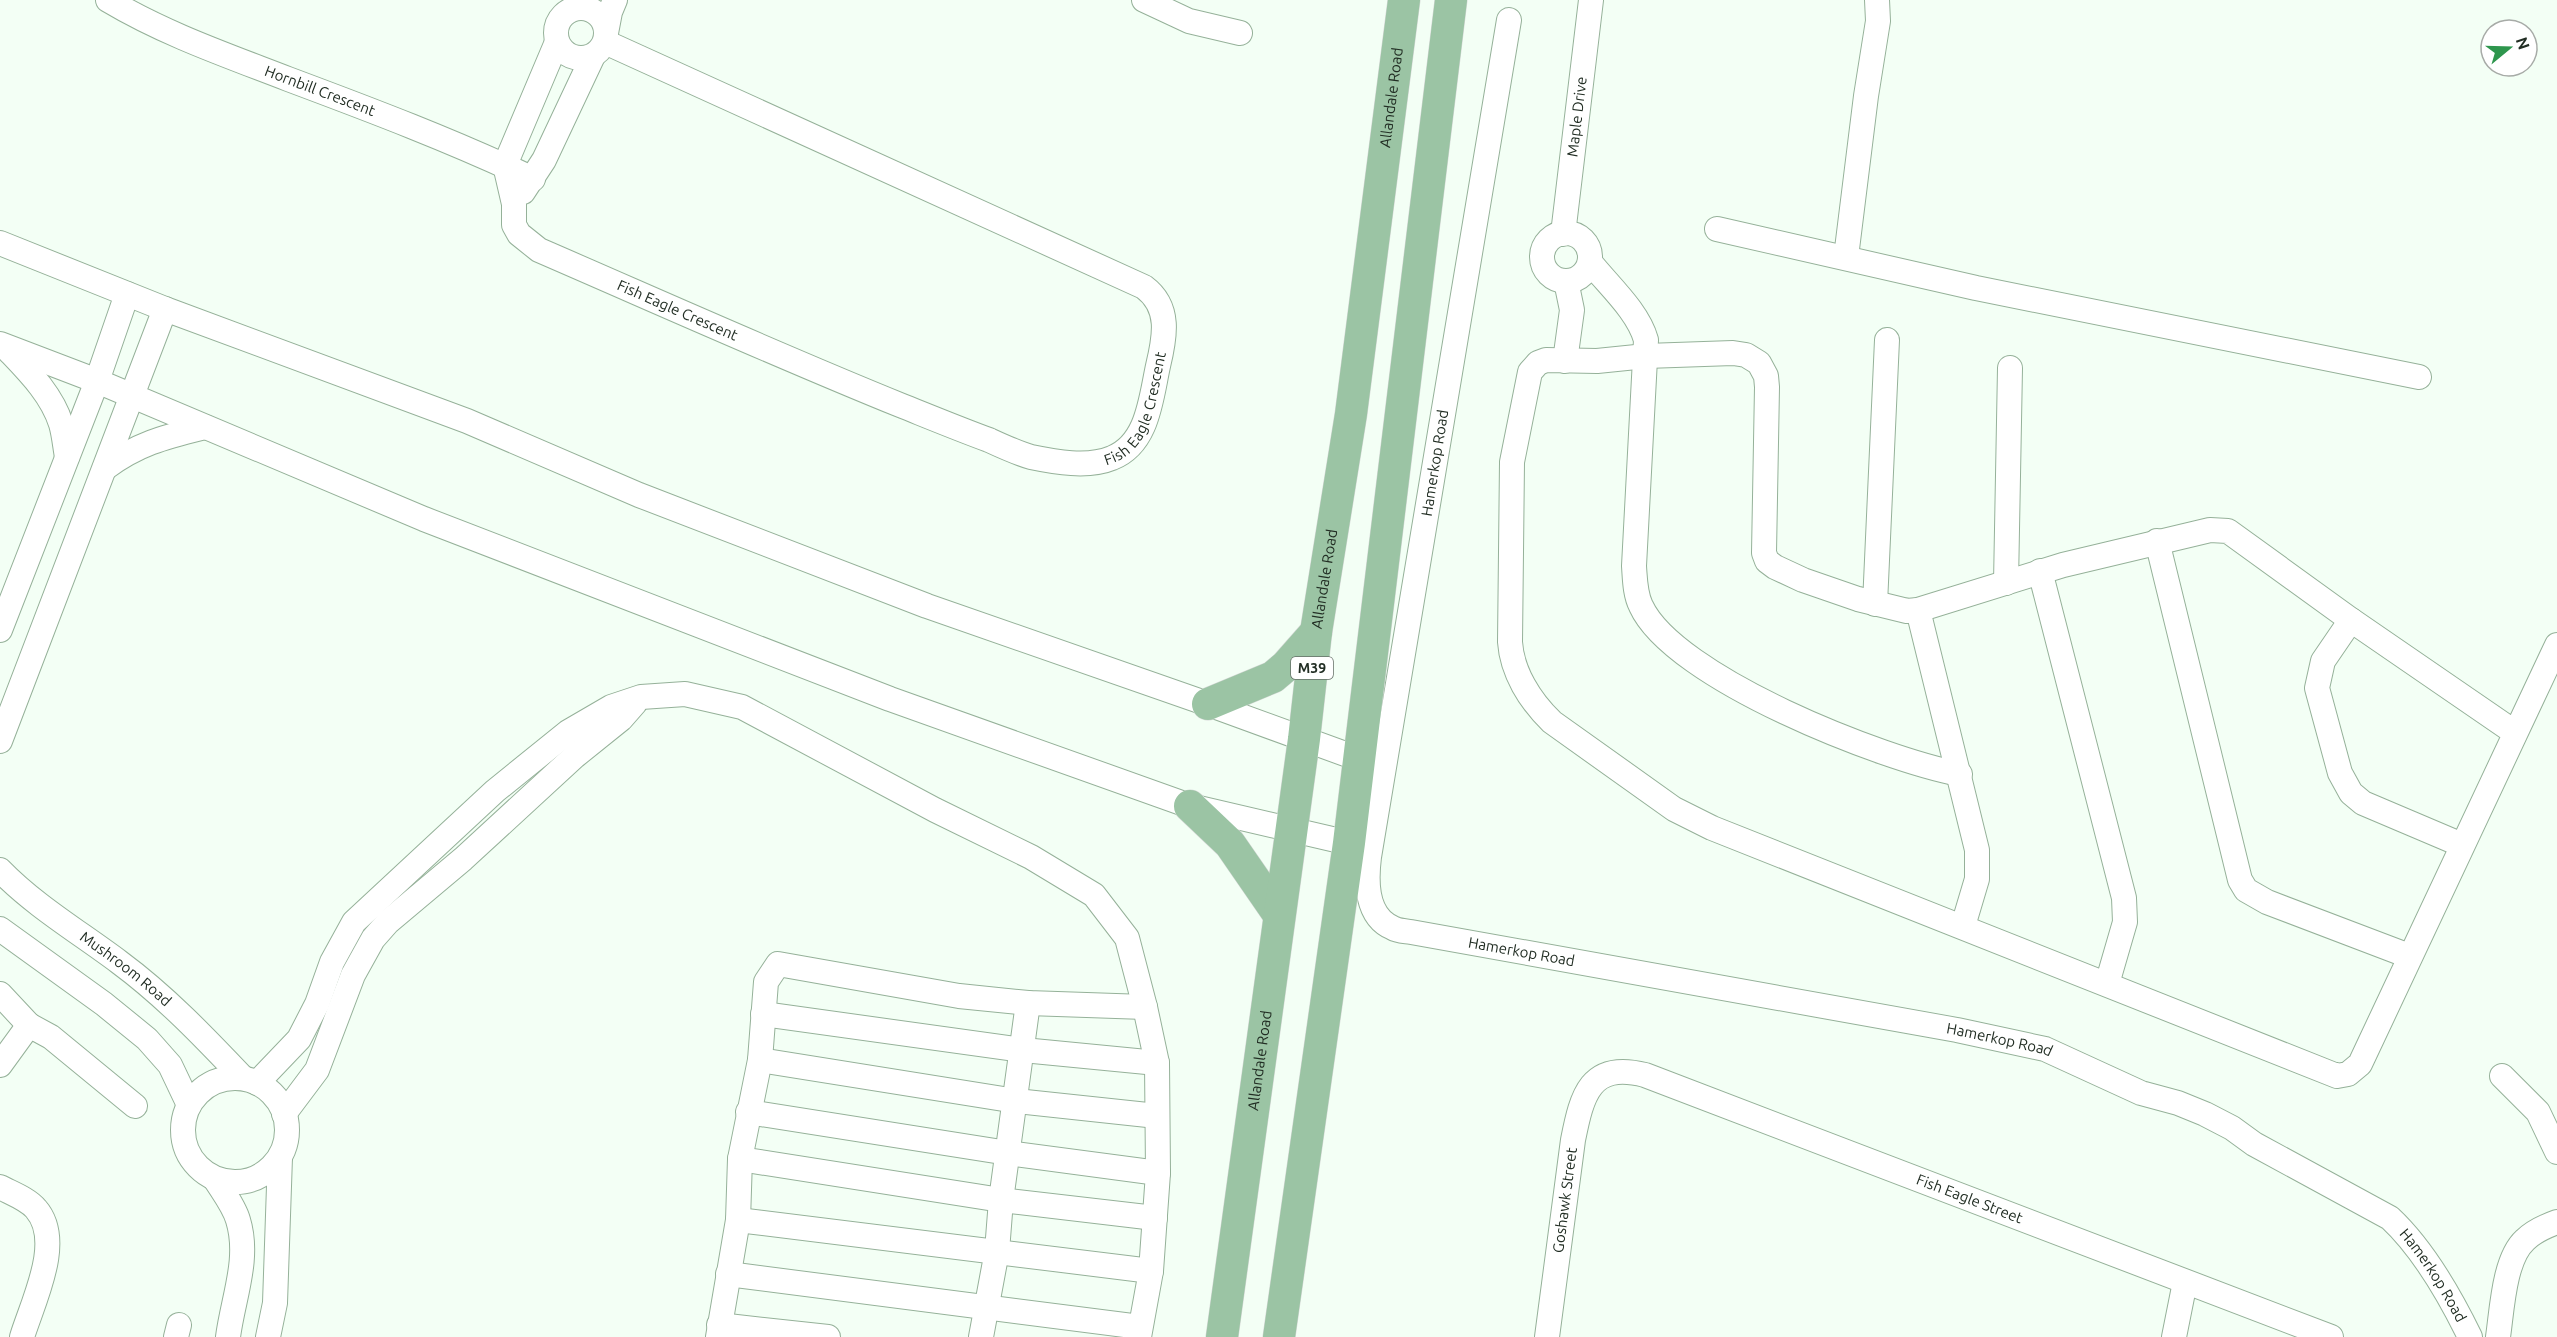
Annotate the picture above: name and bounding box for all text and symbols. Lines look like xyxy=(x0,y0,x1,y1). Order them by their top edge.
north arrow xyxy=(2479,18,2539,78)
text: N xyxy=(2513,35,2534,52)
street label: Allandale Road xyxy=(1376,47,1406,149)
street label: Hornbill Crescent xyxy=(263,62,378,119)
street label: Maple Drive xyxy=(1563,76,1590,158)
street label: Fish Eagle Crescent xyxy=(615,276,741,344)
street label: Fish Eagle Crescent xyxy=(1102,350,1169,468)
street label: Hamerkop Road xyxy=(1418,408,1451,518)
street label: Allandale Road xyxy=(1308,528,1340,630)
road number: M39 xyxy=(1291,657,1333,679)
street label: Mushroom Road xyxy=(77,928,175,1009)
street label: Hamerkop Road xyxy=(1467,933,1576,969)
street label: Allandale Road xyxy=(1244,1009,1275,1112)
street label: Hamerkop Road xyxy=(1945,1019,2056,1059)
street label: Goshawk Street xyxy=(1549,1146,1580,1254)
street label: Fish Eagle Street xyxy=(1914,1171,2025,1227)
street label: Hamerkop Road xyxy=(2396,1225,2470,1325)

